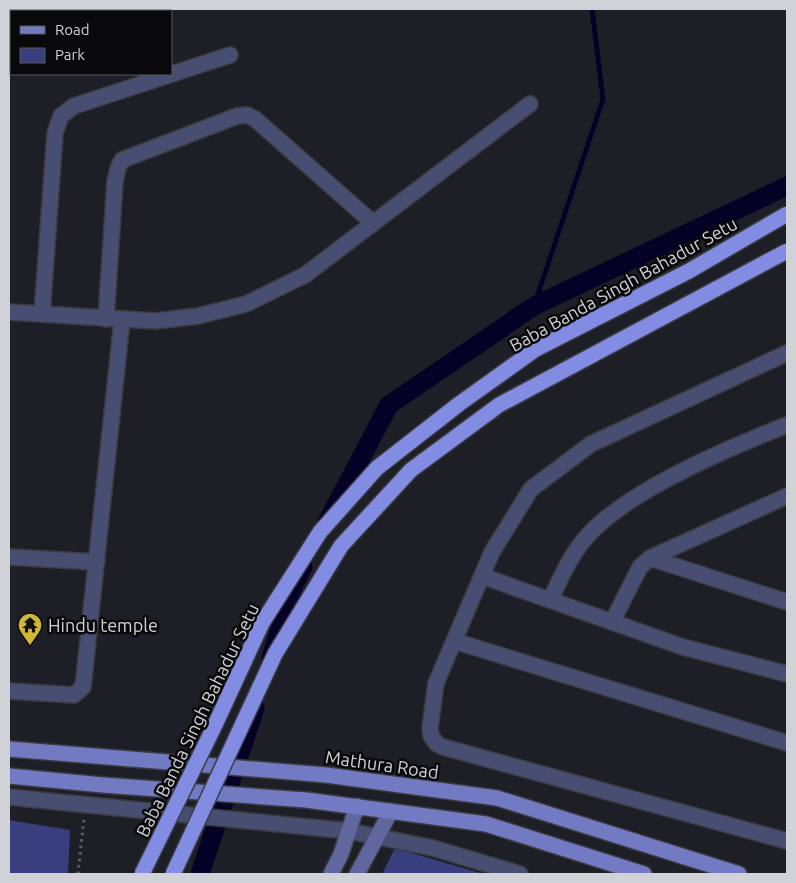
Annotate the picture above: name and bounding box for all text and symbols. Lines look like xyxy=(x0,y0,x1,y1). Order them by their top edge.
legend xyxy=(10,10,172,75)
text: Road xyxy=(55,21,90,38)
text: Park xyxy=(55,46,85,63)
street label: Baba Banda Singh Bahadur Setu xyxy=(506,213,740,355)
street label: Baba Banda Singh Bahadur Setu xyxy=(132,600,262,840)
temple icon: Hindu temple xyxy=(17,612,43,646)
place label: Hindu temple xyxy=(48,615,158,635)
street label: Mathura Road xyxy=(324,746,440,782)

